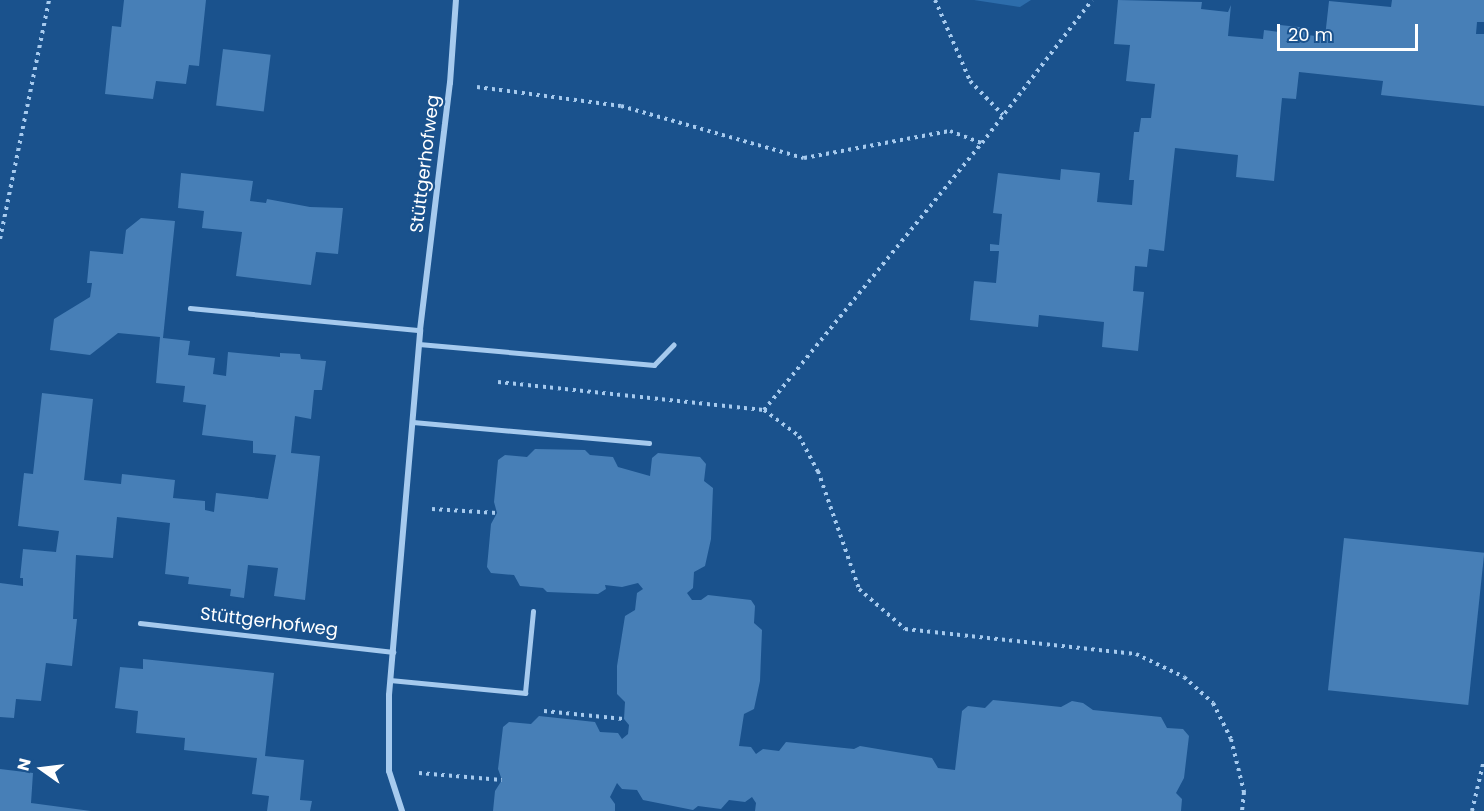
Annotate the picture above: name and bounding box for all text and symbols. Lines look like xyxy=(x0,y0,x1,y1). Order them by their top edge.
scale bar xyxy=(1280,12,1421,50)
text: 20 m xyxy=(1288,22,1333,47)
street label: Stüttgerhofweg xyxy=(406,94,444,234)
street label: Stüttgerhofweg xyxy=(199,603,339,641)
north arrow xyxy=(12,739,72,799)
text: N xyxy=(11,756,37,773)

